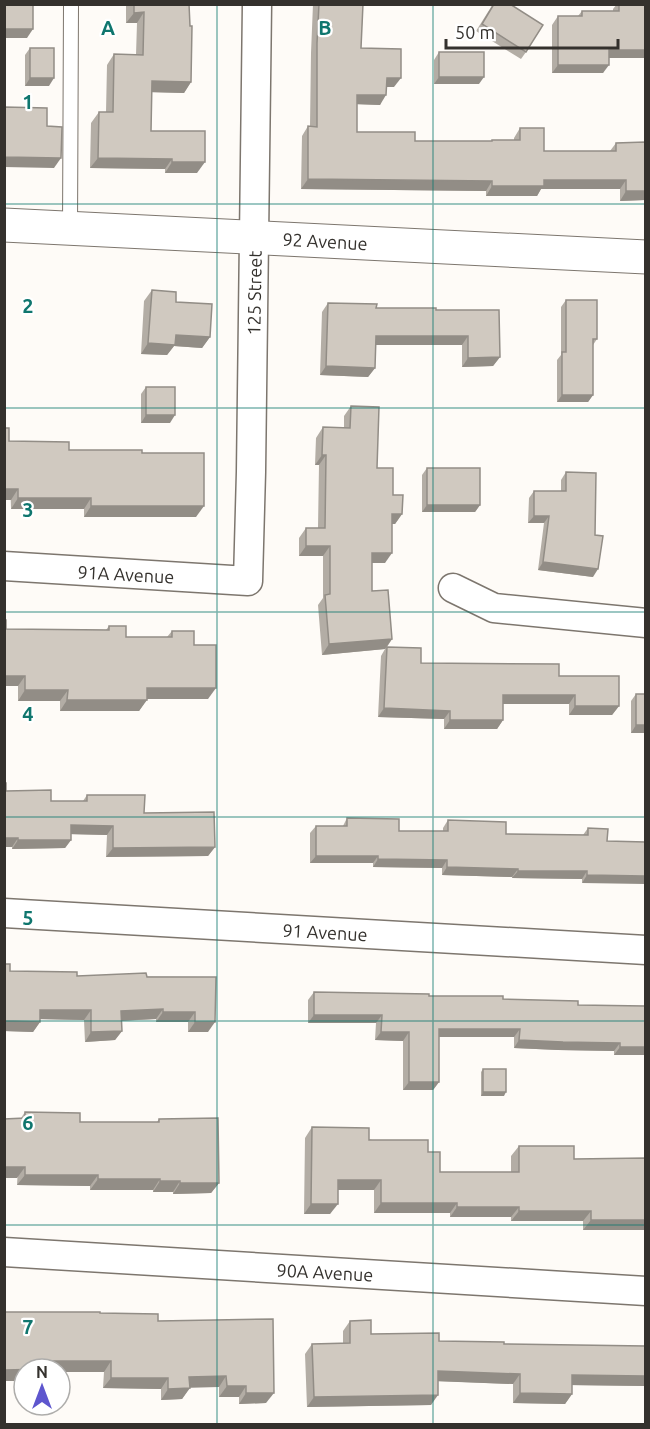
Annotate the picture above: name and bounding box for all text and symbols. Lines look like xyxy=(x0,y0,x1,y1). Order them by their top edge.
scale bar xyxy=(446,12,618,50)
text: A xyxy=(101,16,115,39)
text: B xyxy=(318,16,332,39)
text: 50 m xyxy=(455,22,495,42)
text: 1 xyxy=(22,90,34,113)
street label: 92 Avenue xyxy=(282,229,368,253)
street label: 125 Street xyxy=(243,250,265,336)
text: 2 xyxy=(22,294,34,317)
text: 3 xyxy=(22,498,34,521)
street label: 91A Avenue xyxy=(77,561,175,587)
text: 4 xyxy=(22,702,34,725)
text: 5 xyxy=(22,906,34,929)
street label: 91 Avenue xyxy=(282,920,368,944)
text: 6 xyxy=(22,1111,34,1134)
street label: 90A Avenue xyxy=(276,1259,374,1285)
text: 7 xyxy=(22,1315,34,1338)
north arrow xyxy=(12,1357,72,1417)
text: N xyxy=(36,1363,48,1381)

